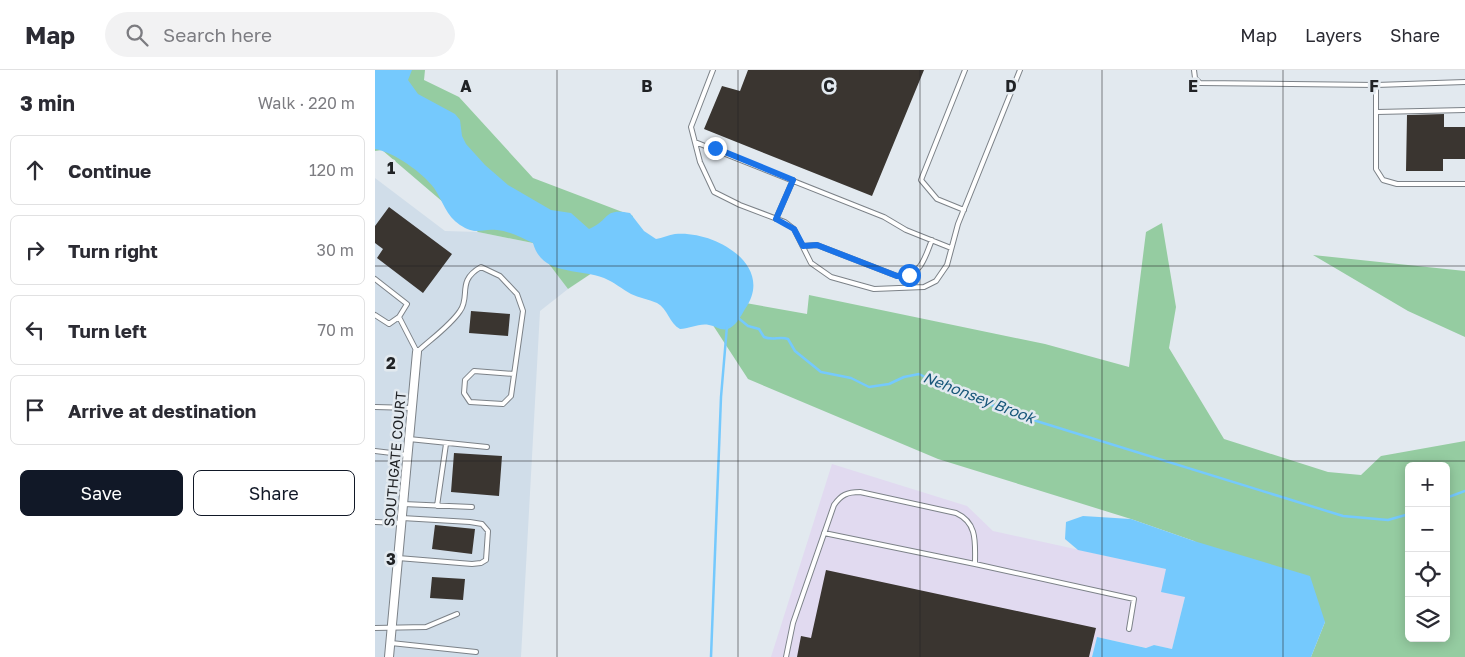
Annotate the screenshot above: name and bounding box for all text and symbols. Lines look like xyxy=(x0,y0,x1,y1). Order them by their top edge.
search box xyxy=(105,12,455,57)
text: Map xyxy=(25,20,75,49)
icon: search xyxy=(123,21,151,49)
text: Search here xyxy=(163,23,272,46)
text: Map xyxy=(1240,24,1277,46)
text: Layers xyxy=(1305,24,1362,46)
text: Share xyxy=(1390,24,1440,46)
text: A xyxy=(460,76,472,96)
text: B xyxy=(641,76,653,96)
text: C xyxy=(823,76,835,96)
text: D xyxy=(1005,76,1017,96)
text: E xyxy=(1188,76,1198,96)
text: F xyxy=(1369,76,1379,96)
text: 3 min xyxy=(20,90,75,116)
text: Walk · 220 m xyxy=(258,93,355,113)
route end xyxy=(704,137,727,160)
icon: ahead xyxy=(21,156,49,184)
text: 1 xyxy=(387,158,395,178)
text: Continue xyxy=(68,159,151,182)
text: 120 m xyxy=(309,160,354,180)
icon: right xyxy=(21,236,49,264)
text: Turn right xyxy=(68,239,158,262)
text: 30 m xyxy=(317,240,354,260)
route start xyxy=(898,264,921,287)
icon: left xyxy=(21,316,49,344)
text: Turn left xyxy=(68,319,147,342)
text: 70 m xyxy=(317,320,354,340)
text: 2 xyxy=(386,353,396,373)
water label: Nehonsey Brook xyxy=(921,367,1039,428)
street label: SOUTHGATE COURT xyxy=(380,390,409,527)
icon: arrive xyxy=(21,396,49,424)
text: Arrive at destination xyxy=(68,399,256,422)
map controls xyxy=(1405,462,1450,642)
button: + xyxy=(1405,462,1450,507)
button: Save xyxy=(20,470,183,516)
button: Share xyxy=(193,470,355,516)
button: − xyxy=(1405,507,1450,552)
text: 3 xyxy=(386,549,396,569)
button: locate xyxy=(1405,552,1450,597)
button: layers xyxy=(1405,597,1450,642)

